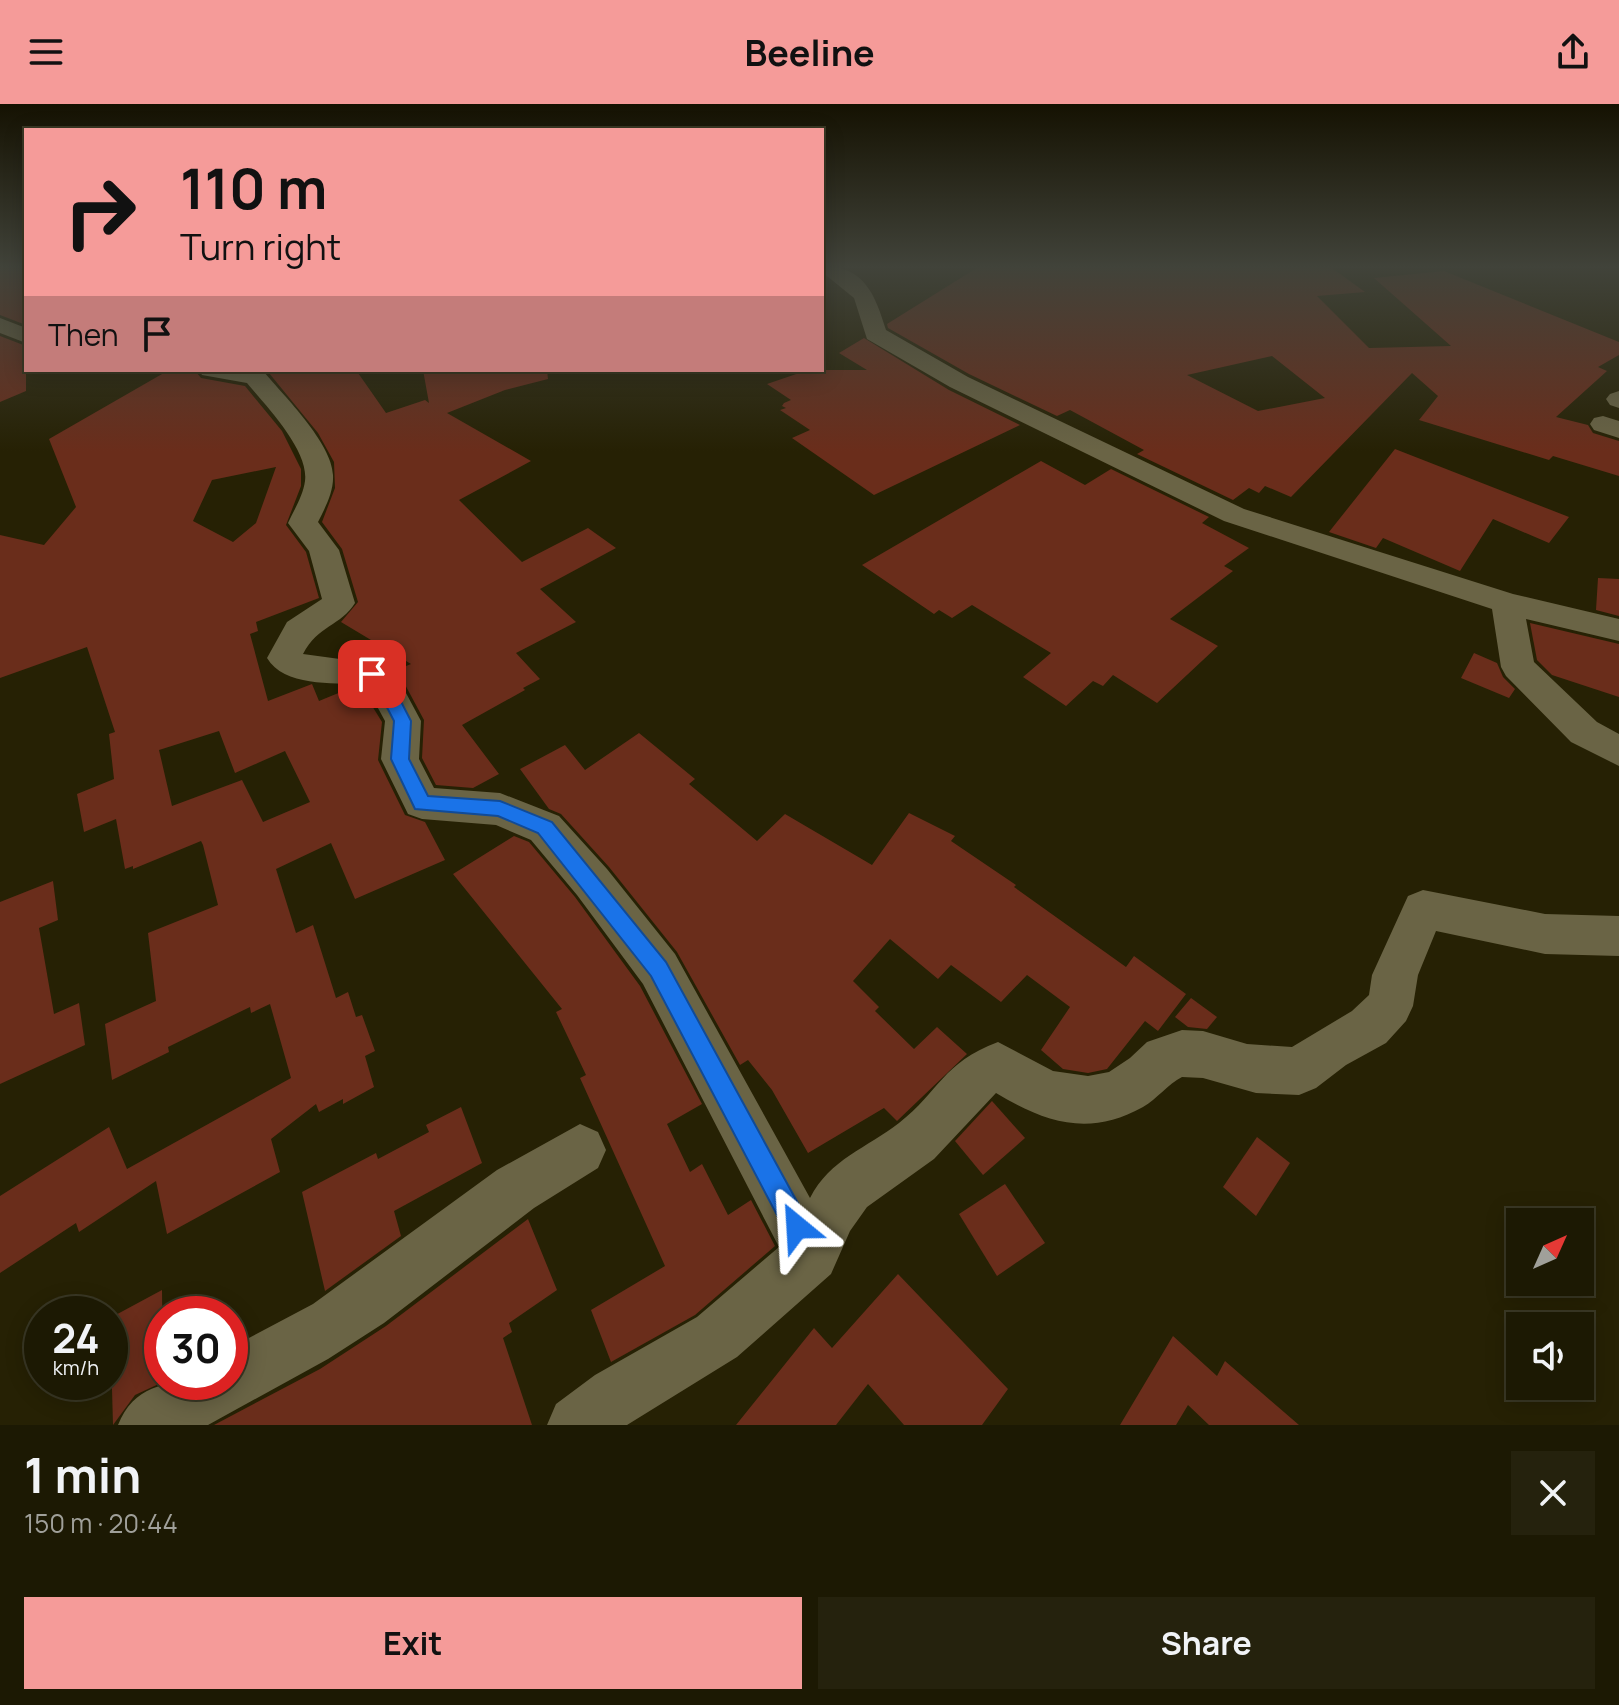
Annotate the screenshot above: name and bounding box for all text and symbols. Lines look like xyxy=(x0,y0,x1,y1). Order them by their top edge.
text: Beeline xyxy=(744,28,875,77)
icon: menu xyxy=(24,30,68,74)
icon: share xyxy=(1551,30,1595,74)
text: 110 m xyxy=(180,149,327,226)
icon: right xyxy=(48,160,152,264)
text: Turn right xyxy=(180,222,341,271)
icon: arrive xyxy=(135,312,179,356)
text: Then xyxy=(48,314,119,355)
pin xyxy=(338,640,406,708)
icon: arrive xyxy=(350,652,394,696)
position arrow xyxy=(755,1185,839,1269)
north arrow xyxy=(1506,1208,1594,1296)
map controls xyxy=(1506,1208,1594,1400)
speed limit sign: 30 xyxy=(144,1296,248,1400)
text: 24 xyxy=(52,1310,100,1365)
button: sound xyxy=(1506,1312,1594,1400)
text: km/h xyxy=(53,1354,99,1381)
text: 1 min xyxy=(24,1442,141,1507)
button: close xyxy=(1511,1451,1595,1535)
text: 150 m · 20:44 xyxy=(24,1505,178,1541)
button: Exit xyxy=(24,1597,802,1689)
button: Share xyxy=(818,1597,1595,1689)

